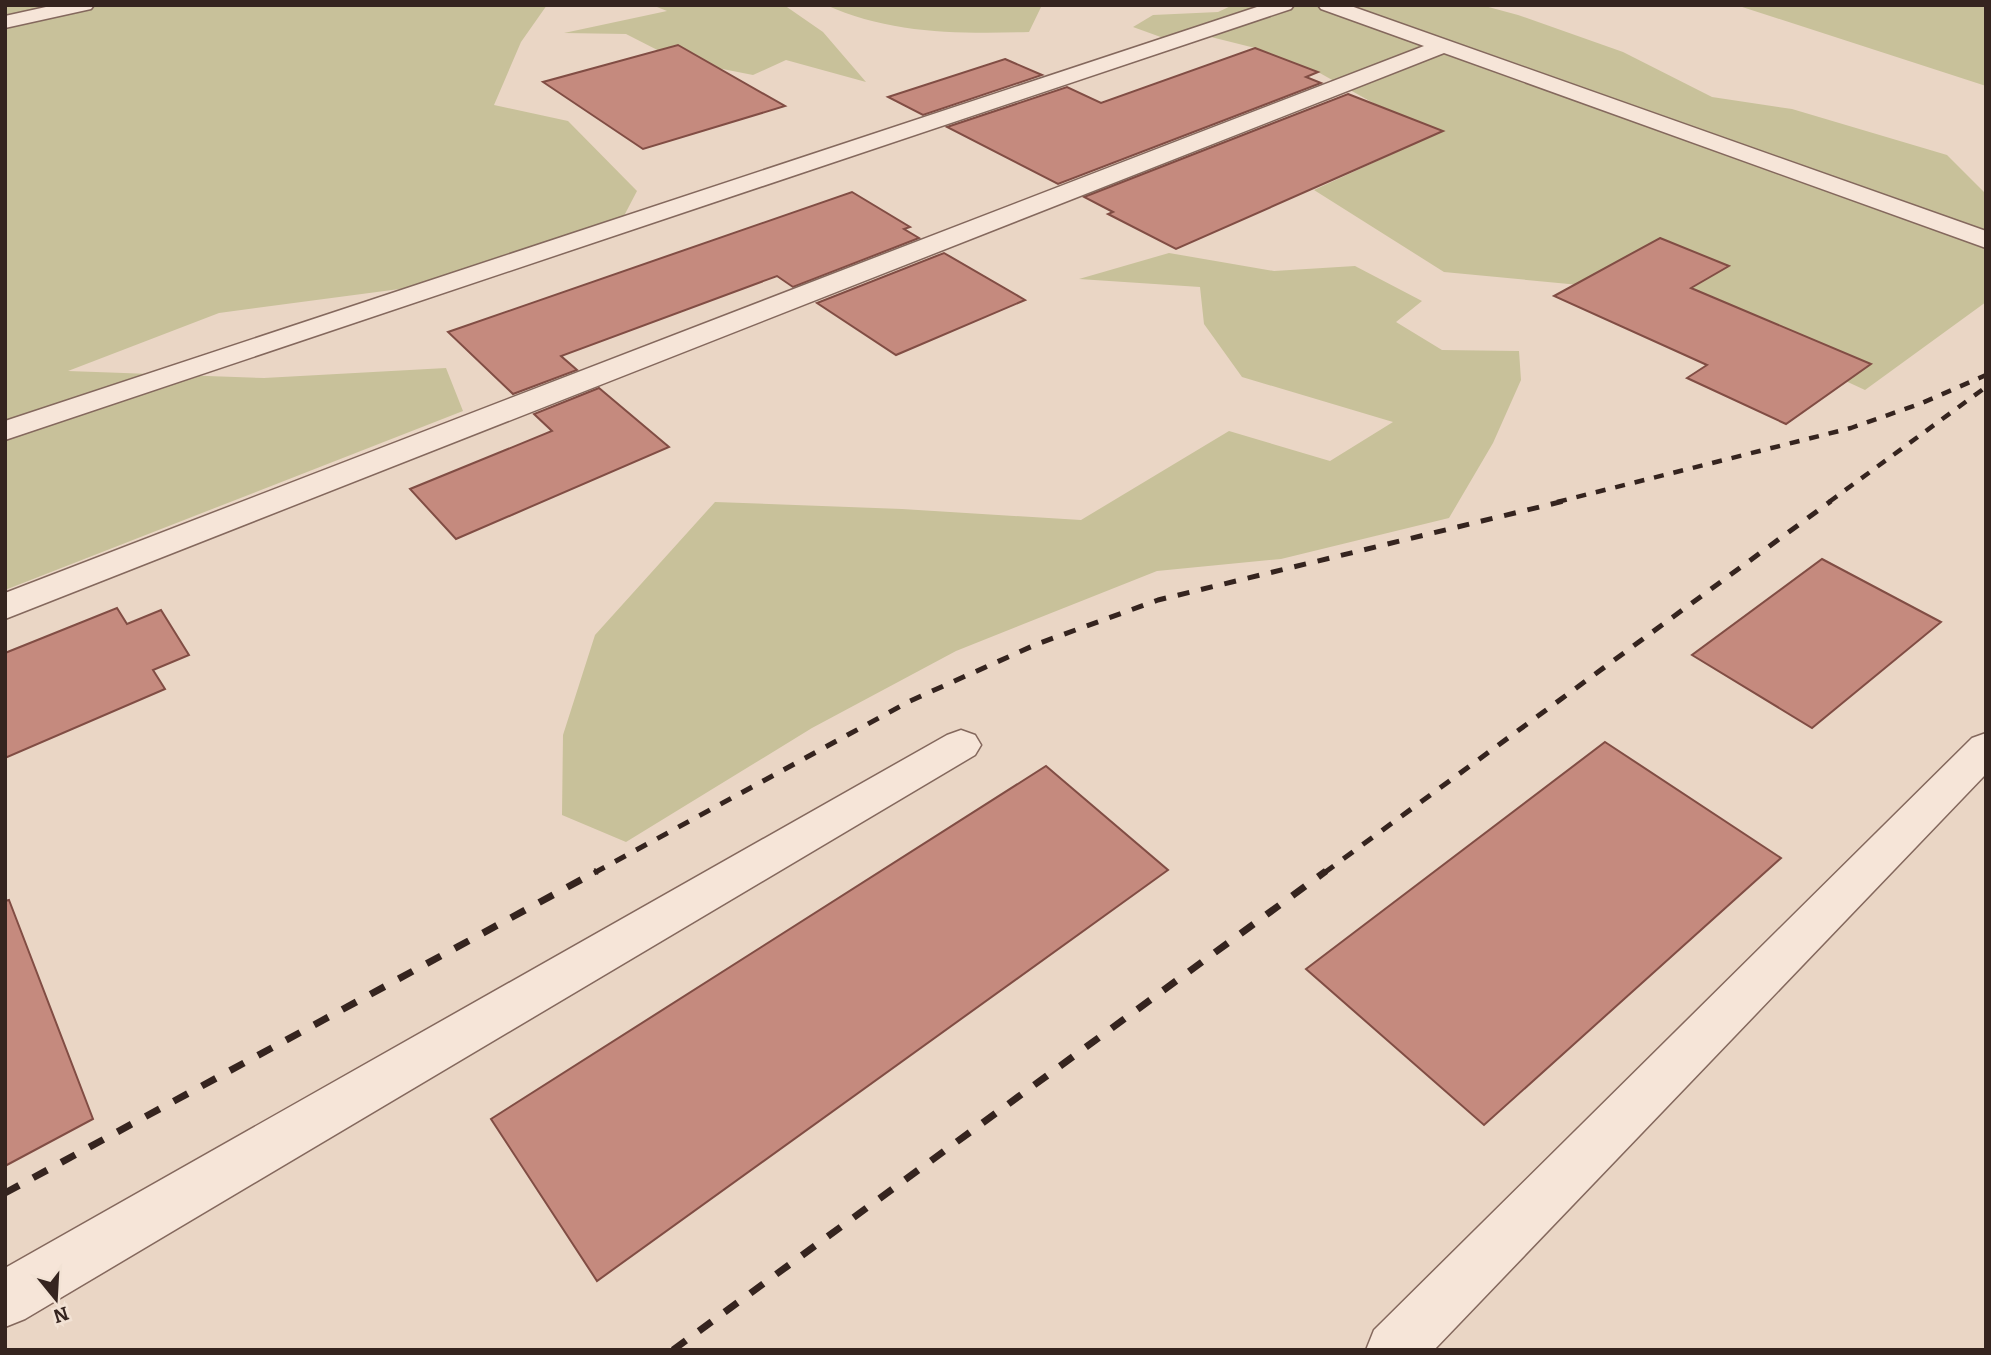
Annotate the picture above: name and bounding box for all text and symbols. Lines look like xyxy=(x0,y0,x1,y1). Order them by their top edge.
north arrow xyxy=(21,1264,91,1334)
text: N xyxy=(50,1301,72,1328)

